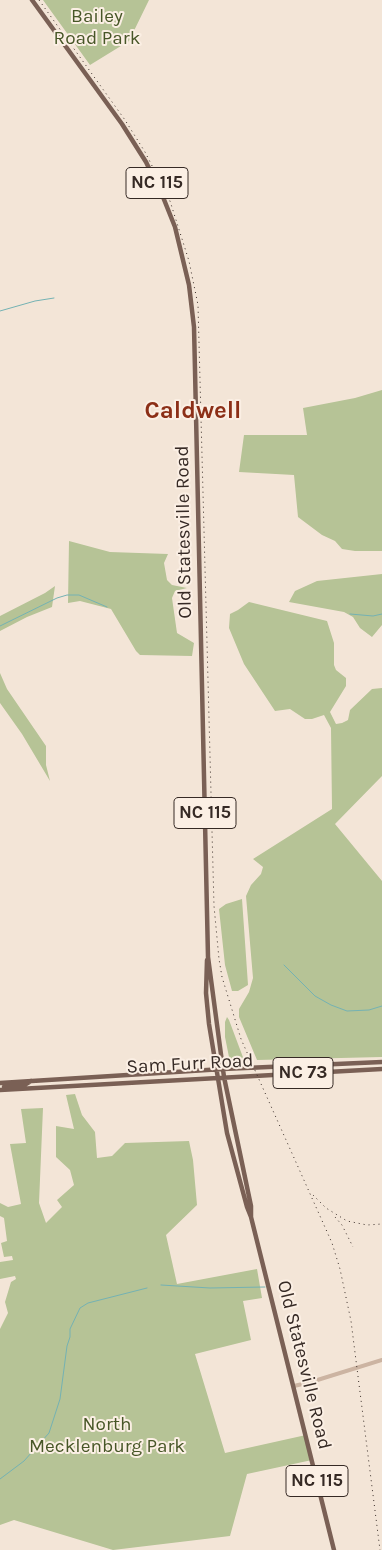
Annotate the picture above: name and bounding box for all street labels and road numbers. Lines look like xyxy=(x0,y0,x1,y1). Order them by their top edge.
road number: NC 115 xyxy=(126,168,188,198)
street label: Old Statesville Road xyxy=(171,445,197,619)
road number: NC 115 xyxy=(174,798,236,828)
street label: Sam Furr Road xyxy=(126,1049,254,1079)
road number: NC 73 xyxy=(273,1058,333,1088)
street label: Old Statesville Road xyxy=(272,1278,336,1452)
road number: NC 115 xyxy=(286,1465,348,1496)

